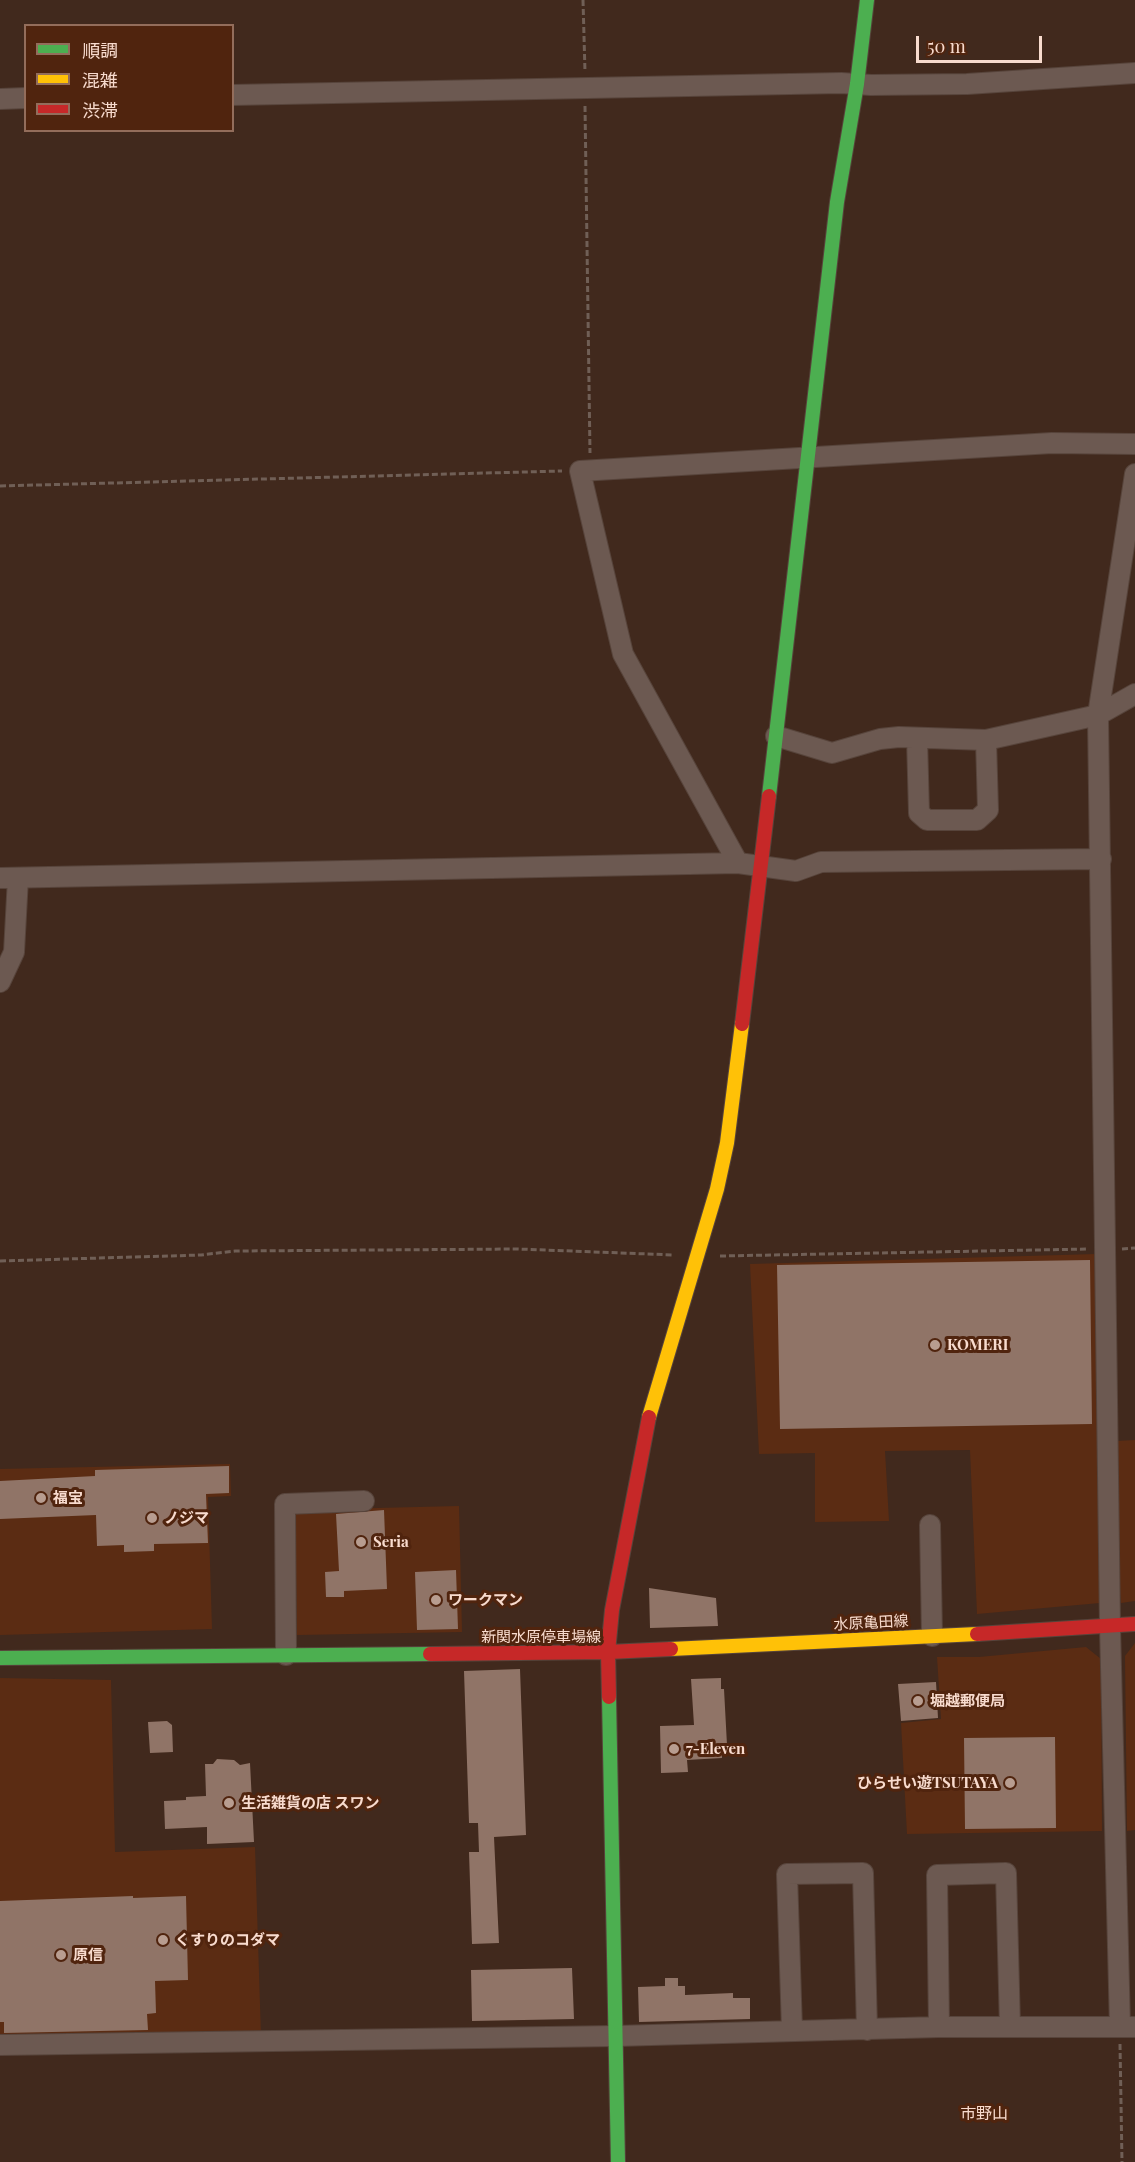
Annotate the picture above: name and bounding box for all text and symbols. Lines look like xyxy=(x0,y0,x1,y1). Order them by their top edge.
legend xyxy=(24,24,234,132)
scale bar xyxy=(919,24,1045,62)
text: 50 m xyxy=(927,34,966,58)
text: 順調 xyxy=(82,38,118,62)
text: 混雑 xyxy=(82,68,118,92)
text: 渋滞 xyxy=(82,98,118,122)
place label: KOMERI xyxy=(947,1336,1008,1354)
marker: KOMERI xyxy=(928,1338,942,1352)
place label: 福宝 xyxy=(53,1489,83,1507)
marker: 福宝 xyxy=(34,1491,48,1505)
place label: ノジマ xyxy=(164,1509,209,1527)
marker: ノジマ xyxy=(145,1511,159,1525)
place label: Seria xyxy=(373,1533,409,1551)
marker: Seria xyxy=(354,1535,368,1549)
place label: ワークマン xyxy=(448,1591,523,1609)
marker: ワークマン xyxy=(429,1593,443,1607)
street label: 水原亀田線 xyxy=(833,1612,909,1634)
street label: 新関水原停車場線 xyxy=(481,1628,601,1646)
place label: 堀越郵便局 xyxy=(930,1692,1005,1710)
marker: 堀越郵便局 xyxy=(911,1694,925,1708)
place label: 7-Eleven xyxy=(686,1740,745,1758)
marker: 7-Eleven xyxy=(667,1742,681,1756)
place label: ひらせい遊TSUTAYA xyxy=(857,1774,998,1792)
marker: ひらせい遊TSUTAYA xyxy=(1003,1776,1017,1790)
place label: 生活雑貨の店 スワン xyxy=(241,1794,379,1812)
marker: 生活雑貨の店 スワン xyxy=(222,1796,236,1810)
place label: くすりのコダマ xyxy=(175,1931,280,1949)
marker: くすりのコダマ xyxy=(156,1933,170,1947)
place label: 原信 xyxy=(73,1946,103,1964)
marker: 原信 xyxy=(54,1948,68,1962)
district label: 市野山 xyxy=(960,2104,1008,2124)

